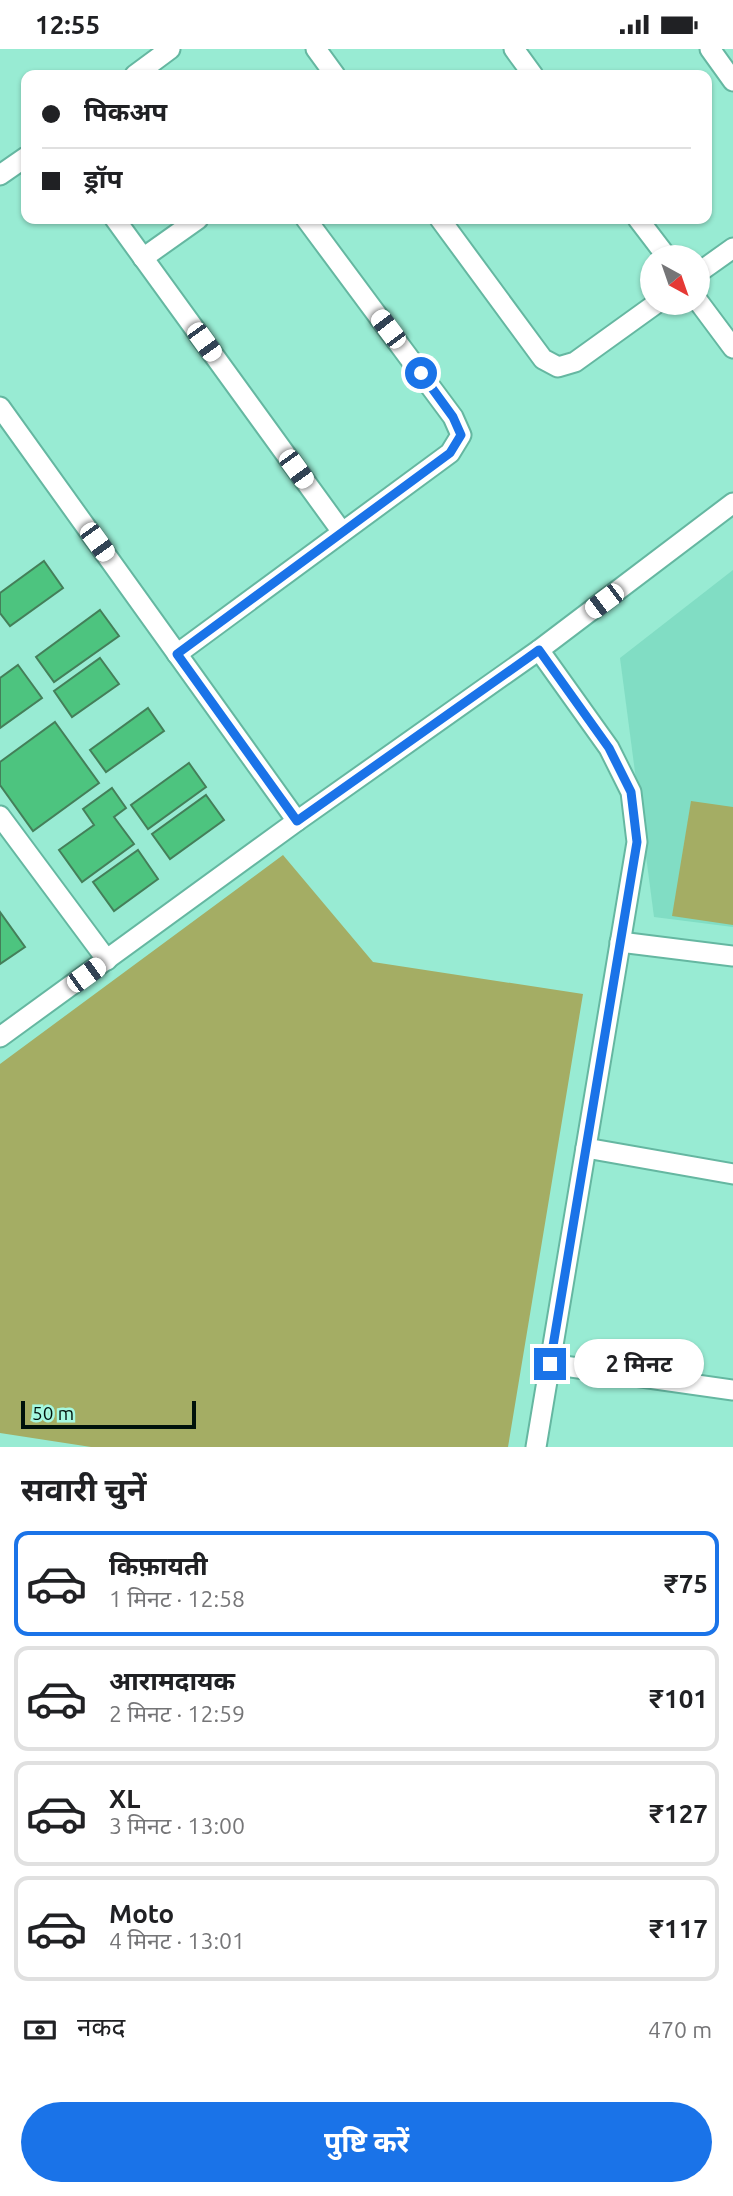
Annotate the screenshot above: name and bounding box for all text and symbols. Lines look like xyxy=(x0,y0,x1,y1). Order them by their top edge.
text: 12:55 xyxy=(35,10,100,39)
text: पिकअप xyxy=(84,97,167,126)
text: ड्रॉप xyxy=(84,164,122,193)
north arrow xyxy=(640,245,710,315)
map controls xyxy=(640,245,710,315)
car xyxy=(367,306,410,352)
car xyxy=(184,319,225,365)
route start xyxy=(405,357,437,389)
car xyxy=(276,446,317,492)
car xyxy=(77,519,118,565)
car xyxy=(581,580,628,622)
car xyxy=(63,954,110,996)
callout: 2 मिनट xyxy=(574,1339,704,1389)
route end xyxy=(534,1348,566,1380)
text: 2 मिनट xyxy=(606,1351,672,1376)
scale bar xyxy=(21,1398,196,1430)
text: 50 m xyxy=(32,1402,74,1424)
text: सवारी चुनें xyxy=(21,1471,146,1507)
text: किफ़ायती xyxy=(109,1551,208,1580)
icon: car xyxy=(25,1552,88,1615)
text: ₹75 xyxy=(664,1569,708,1598)
text: 1 मिनट · 12:58 xyxy=(109,1586,245,1611)
text: आरामदायक xyxy=(109,1666,235,1695)
icon: car xyxy=(25,1667,88,1730)
text: ₹101 xyxy=(649,1684,708,1713)
text: 2 मिनट · 12:59 xyxy=(109,1701,245,1726)
icon: car xyxy=(25,1782,88,1845)
text: XL xyxy=(109,1784,140,1813)
text: ₹127 xyxy=(649,1799,708,1828)
text: 3 मिनट · 13:00 xyxy=(109,1813,245,1838)
icon: car xyxy=(25,1897,88,1960)
text: Moto xyxy=(109,1899,174,1928)
text: ₹117 xyxy=(649,1914,708,1943)
text: 4 मिनट · 13:01 xyxy=(109,1928,245,1953)
icon: cash xyxy=(21,2011,59,2049)
text: नकद xyxy=(77,2012,125,2041)
text: 470 m xyxy=(648,2017,712,2042)
button: पुष्टि करें xyxy=(21,2102,712,2182)

